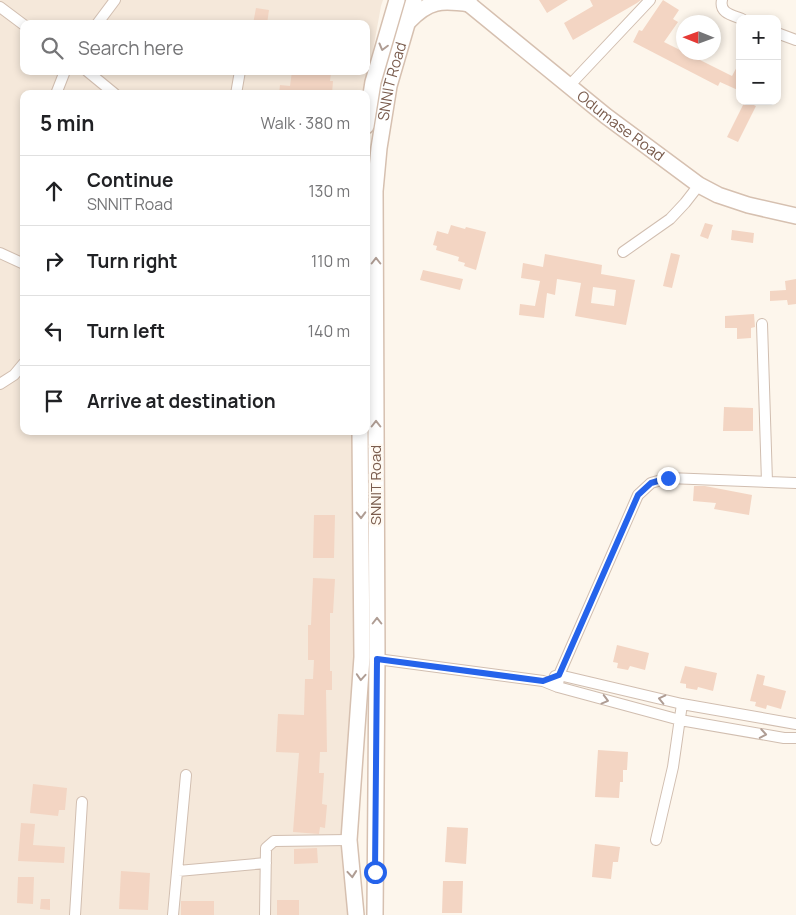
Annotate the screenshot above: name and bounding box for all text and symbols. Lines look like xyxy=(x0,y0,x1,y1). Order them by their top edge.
north arrow xyxy=(676,15,721,60)
map controls xyxy=(736,15,781,105)
button: + xyxy=(736,15,781,60)
search box xyxy=(20,20,370,75)
icon: search xyxy=(38,34,66,62)
text: Search here xyxy=(78,35,184,61)
street label: SNNIT Road xyxy=(373,40,411,122)
one-way arrow xyxy=(378,42,389,51)
button: − xyxy=(736,60,781,105)
street label: Odumase Road xyxy=(573,85,669,166)
text: 5 min xyxy=(40,109,94,137)
text: Walk · 380 m xyxy=(261,112,350,134)
text: Continue xyxy=(87,167,173,193)
icon: ahead xyxy=(40,177,68,205)
text: 130 m xyxy=(308,180,350,202)
text: SNNIT Road xyxy=(87,193,173,215)
icon: right xyxy=(40,247,68,275)
text: Turn right xyxy=(87,248,177,274)
text: 110 m xyxy=(311,250,350,272)
one-way arrow xyxy=(371,257,381,265)
icon: left xyxy=(40,317,68,345)
text: Turn left xyxy=(87,318,165,344)
text: 140 m xyxy=(308,320,350,342)
icon: arrive xyxy=(40,387,68,415)
text: Arrive at destination xyxy=(87,388,276,414)
one-way arrow xyxy=(371,420,381,428)
street label: SNNIT Road xyxy=(365,445,386,525)
route end xyxy=(657,467,680,490)
one-way arrow xyxy=(356,512,366,519)
one-way arrow xyxy=(371,617,382,625)
one-way arrow xyxy=(355,674,366,682)
one-way arrow xyxy=(600,694,608,704)
one-way arrow xyxy=(658,694,667,705)
one-way arrow xyxy=(759,729,768,739)
route start xyxy=(364,861,387,884)
one-way arrow xyxy=(347,871,358,879)

